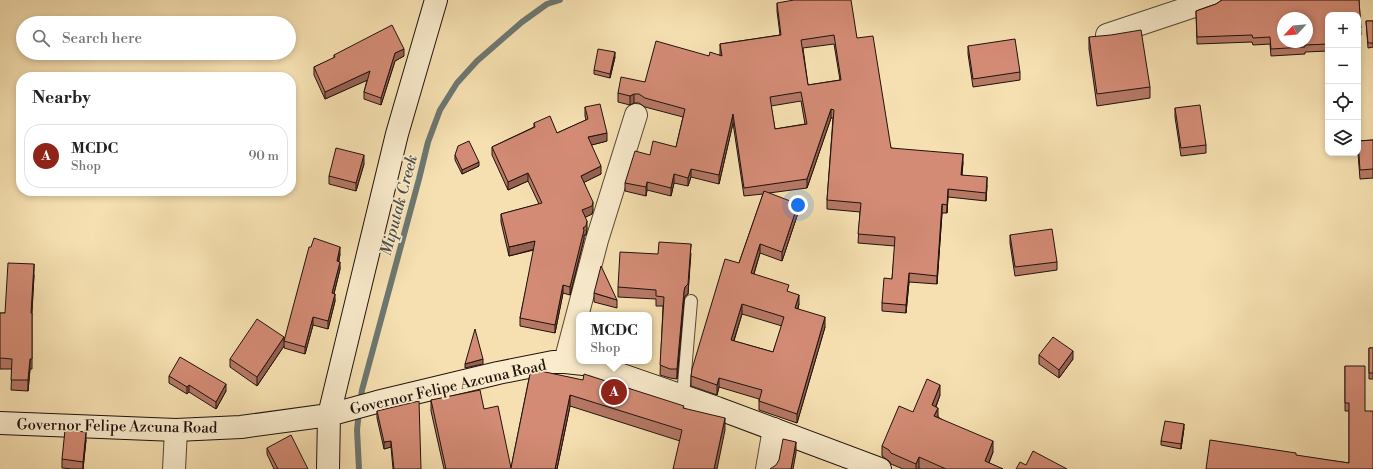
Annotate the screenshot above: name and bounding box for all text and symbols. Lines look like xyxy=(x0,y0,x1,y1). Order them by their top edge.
north arrow xyxy=(1277,12,1313,48)
map controls xyxy=(1325,12,1361,156)
button: + xyxy=(1325,12,1361,48)
search box xyxy=(16,16,296,60)
icon: search xyxy=(30,27,52,49)
text: Search here xyxy=(62,29,142,48)
button: − xyxy=(1325,48,1361,84)
button: locate xyxy=(1325,84,1361,120)
text: Nearby xyxy=(32,87,91,109)
button: layers xyxy=(1325,120,1361,156)
text: MCDC xyxy=(71,139,118,158)
text: A xyxy=(41,148,51,164)
text: 90 m xyxy=(248,148,279,164)
water label: Miputak Creek xyxy=(376,152,422,258)
text: Shop xyxy=(71,158,101,174)
your location xyxy=(788,195,808,215)
popup xyxy=(576,312,652,364)
text: MCDC xyxy=(590,321,638,340)
text: Shop xyxy=(590,340,620,356)
street label: Governor Felipe Azcuna Road xyxy=(348,356,549,419)
pin: A xyxy=(601,377,627,407)
street label: Governor Felipe Azcuna Road xyxy=(16,415,218,438)

